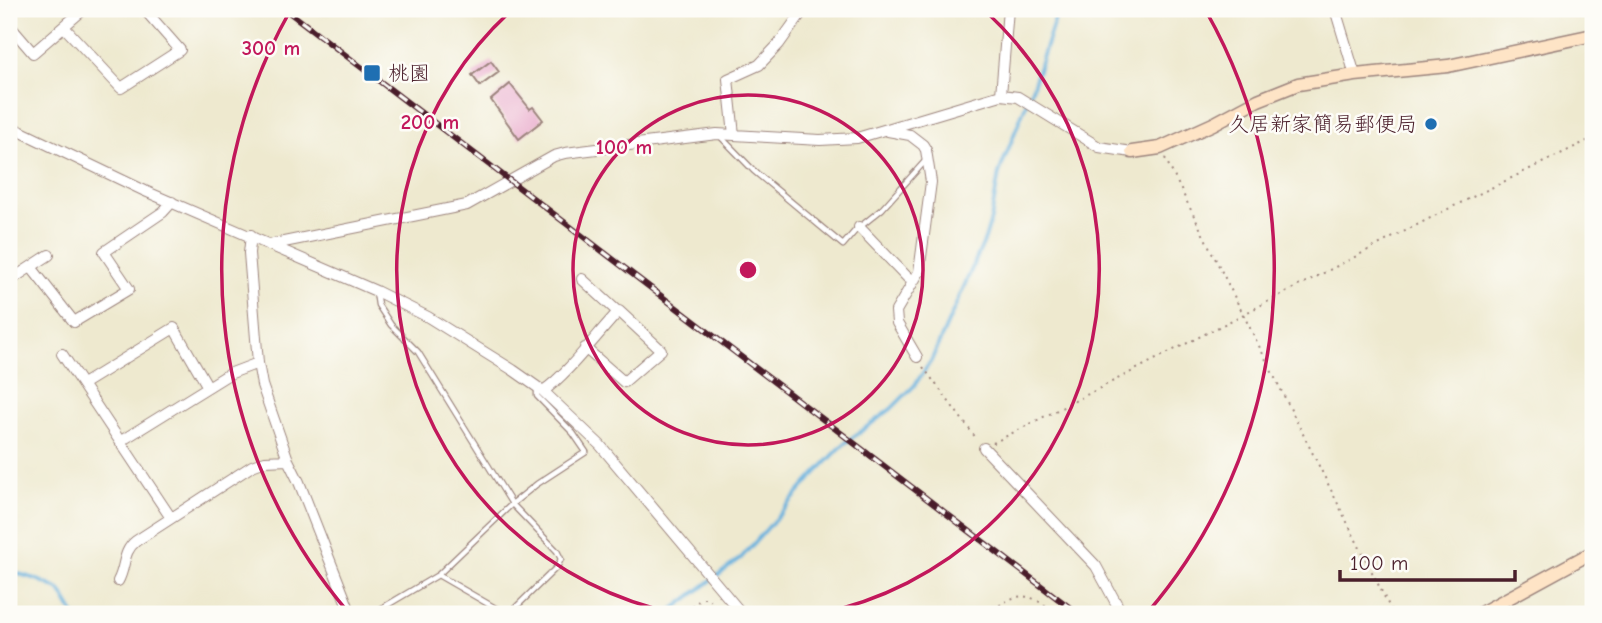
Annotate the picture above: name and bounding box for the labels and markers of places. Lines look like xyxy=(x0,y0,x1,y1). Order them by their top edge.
place label: 桃園 xyxy=(388,61,430,85)
marker: 桃園 xyxy=(362,63,382,83)
place label: 久居新家簡易郵便局 xyxy=(1228,112,1417,136)
marker: 久居新家簡易郵便局 xyxy=(1423,116,1439,132)
centre of rings xyxy=(736,258,760,282)

